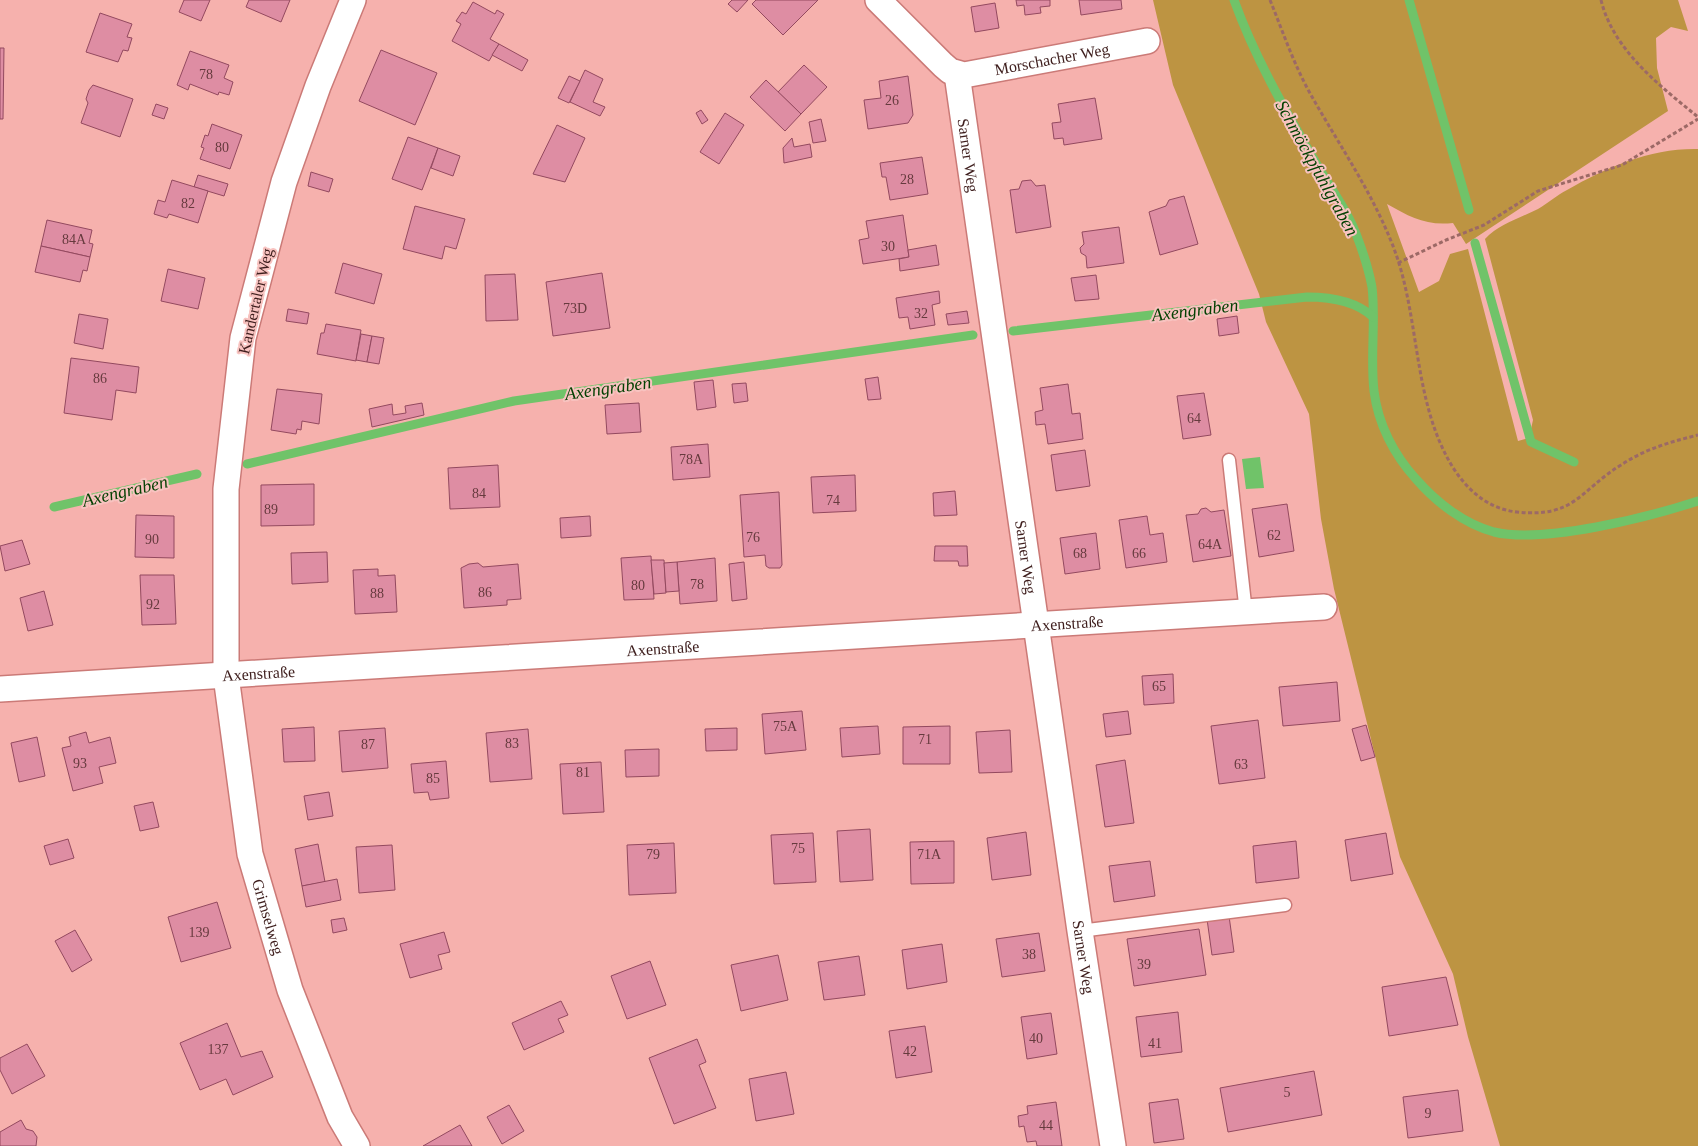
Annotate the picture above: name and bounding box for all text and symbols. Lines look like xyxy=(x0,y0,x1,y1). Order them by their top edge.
street label: Morschacher Weg xyxy=(993,40,1111,78)
house number: 78 xyxy=(199,67,213,82)
house number: 26 xyxy=(885,93,899,108)
water label: Schmöckpfuhlgraben xyxy=(1271,97,1363,239)
street label: Sarner Weg xyxy=(954,117,982,193)
house number: 80 xyxy=(215,140,229,155)
house number: 28 xyxy=(900,172,914,187)
house number: 82 xyxy=(181,196,195,211)
house number: 84A xyxy=(62,232,87,247)
house number: 30 xyxy=(881,239,895,254)
street label: Kandertaler Weg xyxy=(235,247,277,356)
water label: Axengraben xyxy=(1150,295,1239,325)
house number: 73D xyxy=(563,301,587,316)
house number: 32 xyxy=(914,306,928,321)
house number: 86 xyxy=(93,371,107,386)
water label: Axengraben xyxy=(563,372,652,404)
house number: 64 xyxy=(1187,411,1201,426)
house number: 78A xyxy=(679,452,704,467)
water label: Axengraben xyxy=(79,471,170,511)
house number: 84 xyxy=(472,486,486,501)
house number: 74 xyxy=(826,493,840,508)
house number: 89 xyxy=(264,502,278,517)
street label: Sarner Weg xyxy=(1012,519,1040,595)
house number: 62 xyxy=(1267,528,1281,543)
house number: 76 xyxy=(746,530,760,545)
house number: 90 xyxy=(145,532,159,547)
house number: 64A xyxy=(1198,537,1223,552)
house number: 68 xyxy=(1073,546,1087,561)
house number: 66 xyxy=(1132,546,1146,561)
house number: 78 xyxy=(690,577,704,592)
house number: 80 xyxy=(631,578,645,593)
house number: 86 xyxy=(478,585,492,600)
house number: 88 xyxy=(370,586,384,601)
house number: 92 xyxy=(146,597,160,612)
street label: Axenstraße xyxy=(1030,613,1104,634)
street label: Axenstraße xyxy=(626,638,700,659)
street label: Axenstraße xyxy=(222,663,295,684)
house number: 65 xyxy=(1152,679,1166,694)
house number: 75A xyxy=(773,719,798,734)
house number: 71 xyxy=(918,732,932,747)
house number: 83 xyxy=(505,736,519,751)
house number: 87 xyxy=(361,737,375,752)
house number: 93 xyxy=(73,756,87,771)
house number: 63 xyxy=(1234,757,1248,772)
house number: 81 xyxy=(576,765,590,780)
house number: 85 xyxy=(426,771,440,786)
house number: 75 xyxy=(791,841,805,856)
house number: 79 xyxy=(646,847,660,862)
house number: 71A xyxy=(917,847,942,862)
street label: Grimselweg xyxy=(249,877,287,957)
street label: Sarner Weg xyxy=(1070,919,1098,995)
house number: 139 xyxy=(189,925,210,940)
house number: 38 xyxy=(1022,947,1036,962)
house number: 39 xyxy=(1137,957,1151,972)
house number: 40 xyxy=(1029,1031,1043,1046)
house number: 41 xyxy=(1148,1036,1162,1051)
house number: 137 xyxy=(208,1042,229,1057)
house number: 42 xyxy=(903,1044,917,1059)
house number: 5 xyxy=(1284,1085,1291,1100)
house number: 9 xyxy=(1425,1106,1432,1121)
house number: 44 xyxy=(1039,1118,1053,1133)

